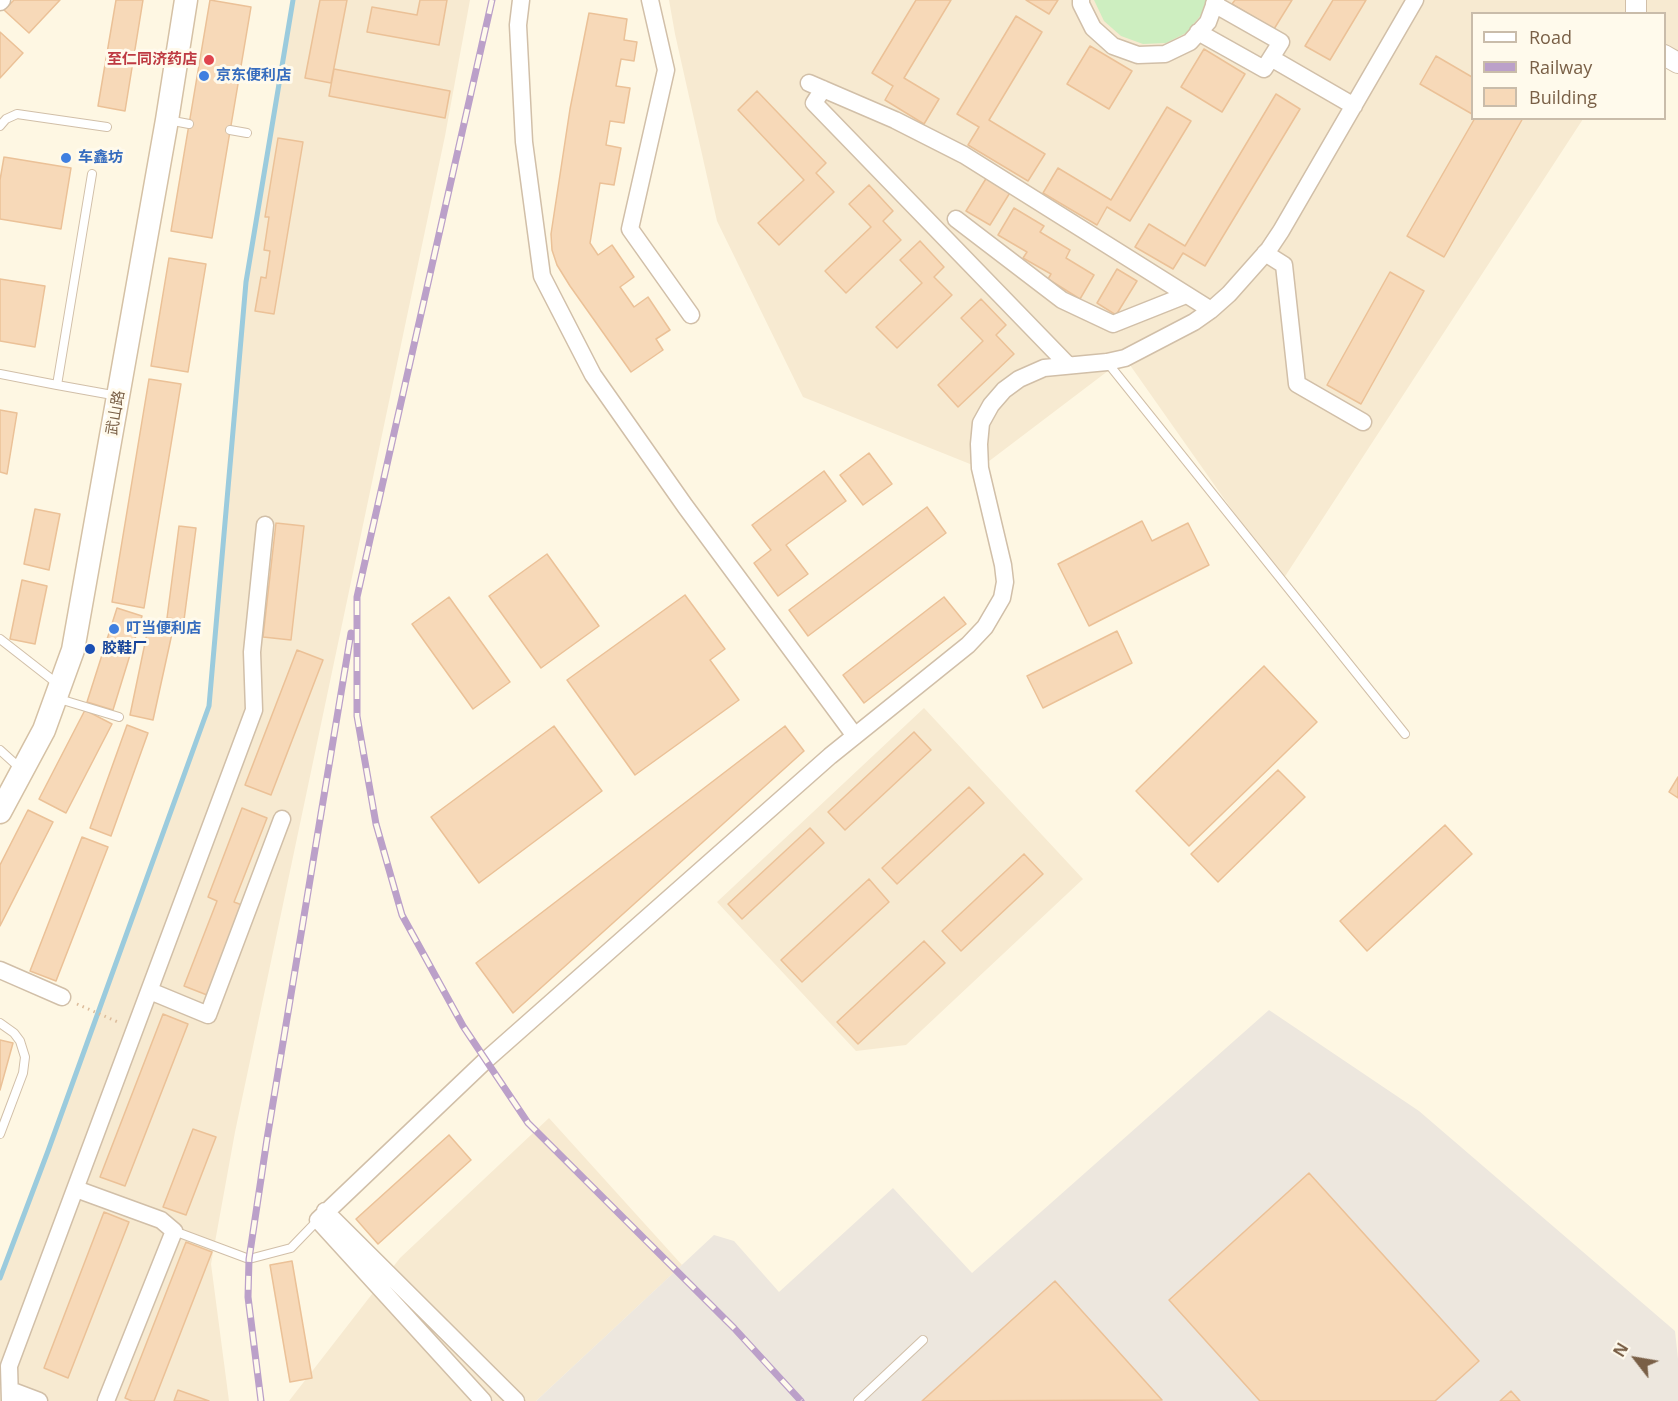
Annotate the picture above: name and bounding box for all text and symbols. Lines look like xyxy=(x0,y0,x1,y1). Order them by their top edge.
legend xyxy=(1471,12,1666,120)
text: Road xyxy=(1529,25,1572,49)
place label: 至仁同济药店 xyxy=(107,51,197,69)
marker: 至仁同济药店 xyxy=(202,53,216,67)
text: Railway xyxy=(1529,55,1592,79)
place label: 京东便利店 xyxy=(216,67,291,85)
marker: 京东便利店 xyxy=(197,69,211,83)
text: Building xyxy=(1529,85,1597,109)
place label: 车鑫坊 xyxy=(78,149,123,167)
marker: 车鑫坊 xyxy=(59,151,73,165)
street label: 武山路 xyxy=(103,389,129,437)
place label: 叮当便利店 xyxy=(126,620,201,638)
marker: 叮当便利店 xyxy=(107,622,121,636)
place label: 胶鞋厂 xyxy=(102,640,147,658)
marker: 胶鞋厂 xyxy=(83,642,97,656)
north arrow xyxy=(1606,1329,1666,1389)
text: N xyxy=(1608,1338,1633,1361)

